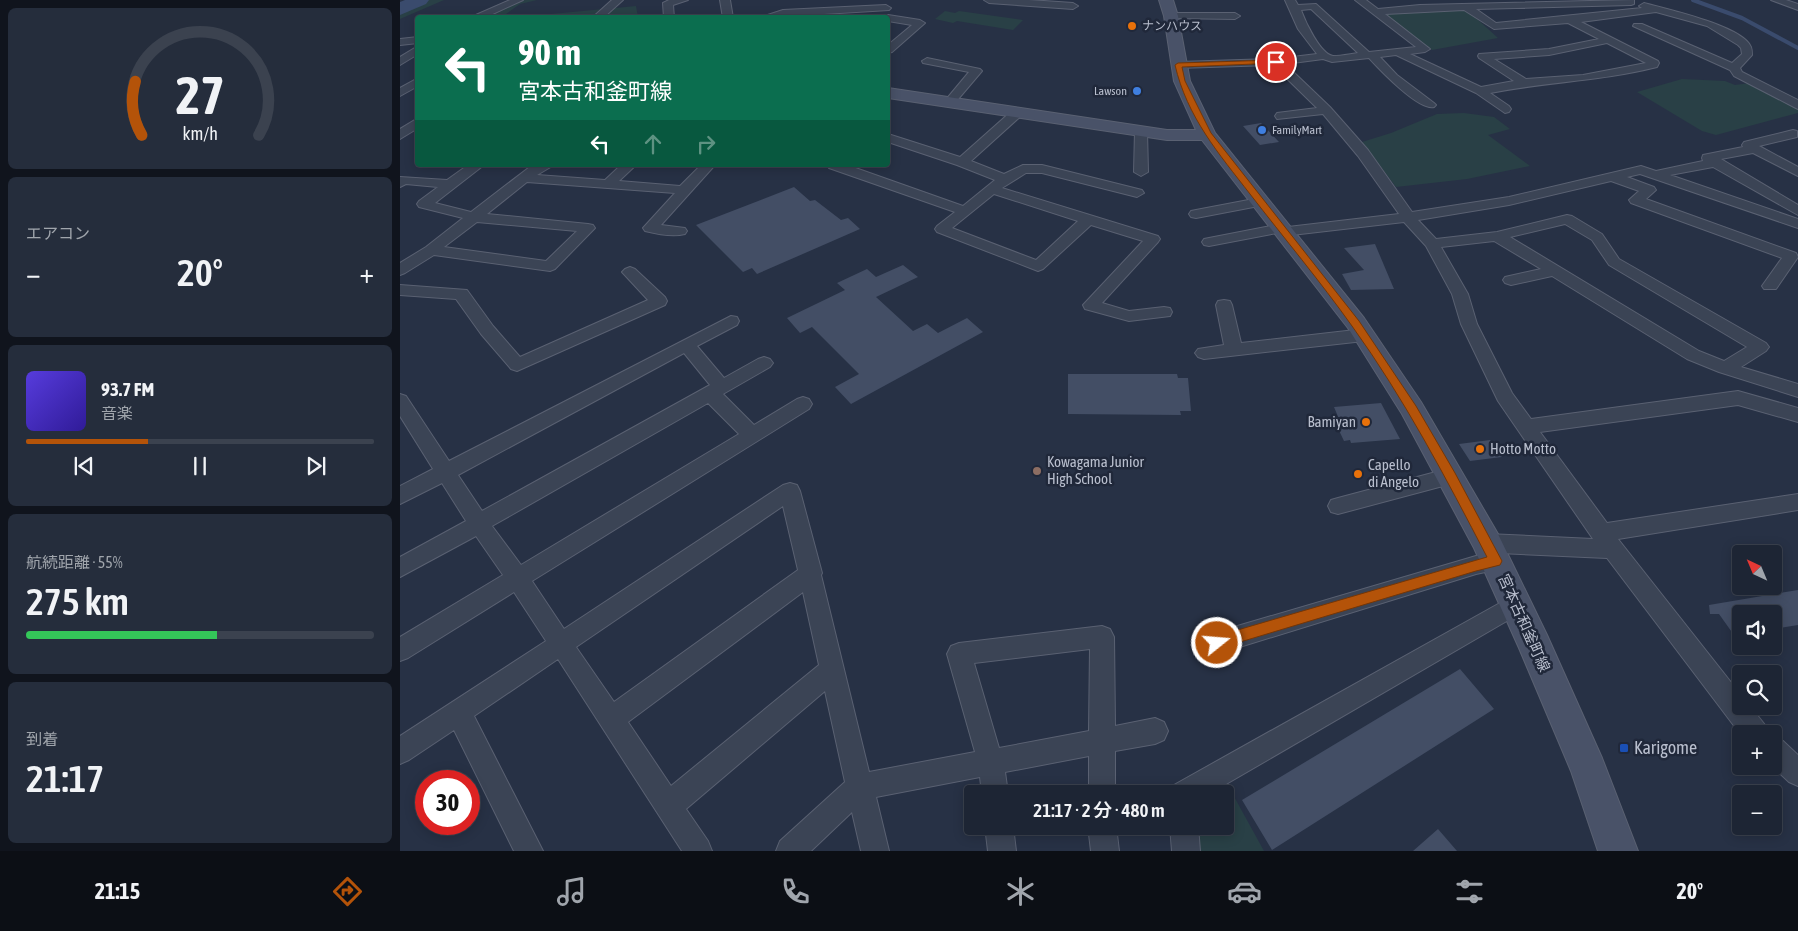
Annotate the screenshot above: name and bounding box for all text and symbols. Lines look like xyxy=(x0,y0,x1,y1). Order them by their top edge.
place label: ナンハウス xyxy=(1142,19,1202,33)
marker: ナンハウス xyxy=(1126,20,1138,32)
text: 90 m xyxy=(518,32,581,72)
icon: left xyxy=(435,35,500,100)
pin xyxy=(1255,41,1297,83)
icon: arrive xyxy=(1262,48,1290,76)
text: 27 xyxy=(176,65,224,125)
text: 宮本古和釜町線 xyxy=(518,78,672,104)
place label: Lawson xyxy=(1094,84,1127,98)
marker: Lawson xyxy=(1131,85,1143,97)
text: km/h xyxy=(182,123,218,144)
place label: FamilyMart xyxy=(1272,123,1323,137)
marker: FamilyMart xyxy=(1256,124,1268,136)
icon: left xyxy=(586,130,614,158)
icon: ahead xyxy=(639,130,667,158)
icon: right xyxy=(692,130,720,158)
text: エアコン xyxy=(26,224,90,242)
text: 20° xyxy=(177,251,223,294)
text: − xyxy=(26,257,41,289)
text: + xyxy=(359,257,374,289)
text: 93.7 FM xyxy=(101,378,154,400)
text: 音楽 xyxy=(101,404,133,422)
place label: Bamiyan xyxy=(1307,413,1356,430)
marker: Bamiyan xyxy=(1360,416,1372,428)
place label: Hotto Motto xyxy=(1490,440,1556,457)
marker: Hotto Motto xyxy=(1474,443,1486,455)
icon: previous xyxy=(70,452,98,480)
icon: pause xyxy=(186,452,214,480)
icon: next xyxy=(302,452,330,480)
place label: Kowagama Junior High School xyxy=(1047,453,1145,487)
place label: Capello di Angelo xyxy=(1368,456,1419,490)
marker: Kowagama Junior High School xyxy=(1031,465,1043,477)
marker: Capello di Angelo xyxy=(1352,468,1364,480)
north arrow xyxy=(1732,545,1782,595)
map controls xyxy=(1732,545,1782,835)
text: 航続距離 · 55% xyxy=(26,553,123,571)
street label: 宮本古和釜町線 xyxy=(1495,571,1554,674)
text: 275 km xyxy=(26,580,129,623)
button: sound xyxy=(1732,605,1782,655)
position arrow xyxy=(1190,616,1242,668)
button: search xyxy=(1732,665,1782,715)
button: + xyxy=(1732,725,1782,775)
text: 到着 xyxy=(26,730,58,748)
place label: Karigome xyxy=(1634,737,1697,758)
marker: Karigome xyxy=(1618,742,1630,754)
text: 21:17 xyxy=(26,757,104,800)
speed limit sign: 30 xyxy=(415,770,480,835)
button: − xyxy=(1732,785,1782,835)
text: 21:17 · 2 分 · 480 m xyxy=(1033,799,1165,821)
icon: directions xyxy=(330,874,365,909)
icon: music xyxy=(554,874,589,909)
icon: phone xyxy=(778,874,813,909)
icon: climate xyxy=(1003,874,1038,909)
icon: car xyxy=(1227,874,1262,909)
icon: filters xyxy=(1452,874,1487,909)
text: 21:15 xyxy=(95,878,140,904)
text: 20° xyxy=(1676,878,1703,904)

